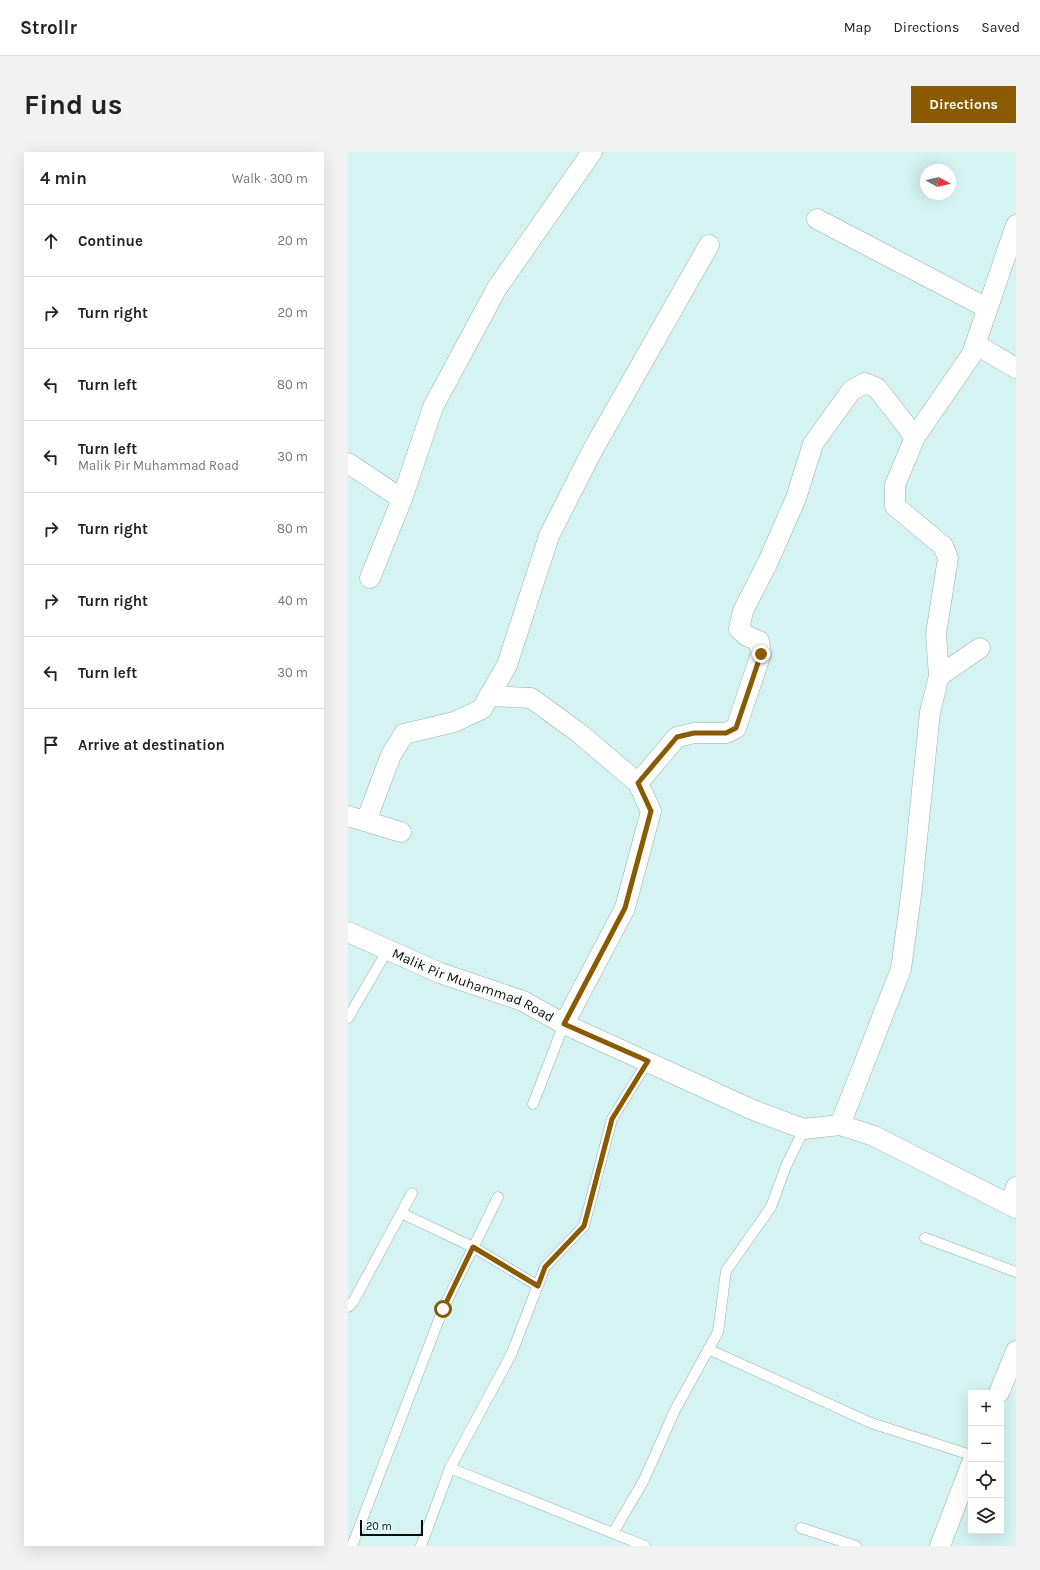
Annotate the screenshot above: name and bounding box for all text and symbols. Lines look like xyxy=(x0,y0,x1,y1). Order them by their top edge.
text: Strollr xyxy=(20,17,77,39)
text: Map xyxy=(844,19,872,36)
text: Directions xyxy=(894,19,959,36)
text: Saved xyxy=(981,19,1020,36)
button: Directions xyxy=(911,86,1016,123)
text: Find us xyxy=(24,88,123,121)
north arrow xyxy=(920,164,956,200)
text: 4 min xyxy=(40,168,87,188)
text: Walk · 300 m xyxy=(232,171,308,186)
icon: ahead xyxy=(40,230,62,252)
text: Continue xyxy=(78,232,143,250)
text: 20 m xyxy=(278,233,308,248)
icon: right xyxy=(40,302,62,324)
text: Turn right xyxy=(78,304,148,322)
text: 20 m xyxy=(278,305,308,320)
icon: left xyxy=(40,374,62,396)
text: Turn left xyxy=(78,376,137,394)
text: 80 m xyxy=(277,377,308,392)
text: Turn left xyxy=(78,440,137,458)
icon: left xyxy=(40,446,62,468)
text: 30 m xyxy=(277,449,308,464)
text: Malik Pir Muhammad Road xyxy=(78,458,239,473)
icon: right xyxy=(40,518,62,540)
text: Turn right xyxy=(78,520,148,538)
text: 80 m xyxy=(277,521,308,536)
icon: right xyxy=(40,590,62,612)
text: Turn right xyxy=(78,592,148,610)
text: 40 m xyxy=(278,593,308,608)
route end xyxy=(752,645,770,663)
icon: left xyxy=(40,662,62,684)
text: Turn left xyxy=(78,664,137,682)
text: 30 m xyxy=(277,665,308,680)
icon: arrive xyxy=(40,734,62,756)
text: Arrive at destination xyxy=(78,736,225,754)
street label: Malik Pir Muhammad Road xyxy=(389,945,557,1026)
route start xyxy=(434,1300,452,1318)
map controls xyxy=(968,1390,1004,1534)
button: + xyxy=(968,1390,1004,1426)
button: − xyxy=(968,1426,1004,1462)
button: locate xyxy=(968,1462,1004,1498)
button: layers xyxy=(968,1498,1004,1534)
scale bar xyxy=(360,1518,423,1537)
text: 20 m xyxy=(366,1520,392,1533)

